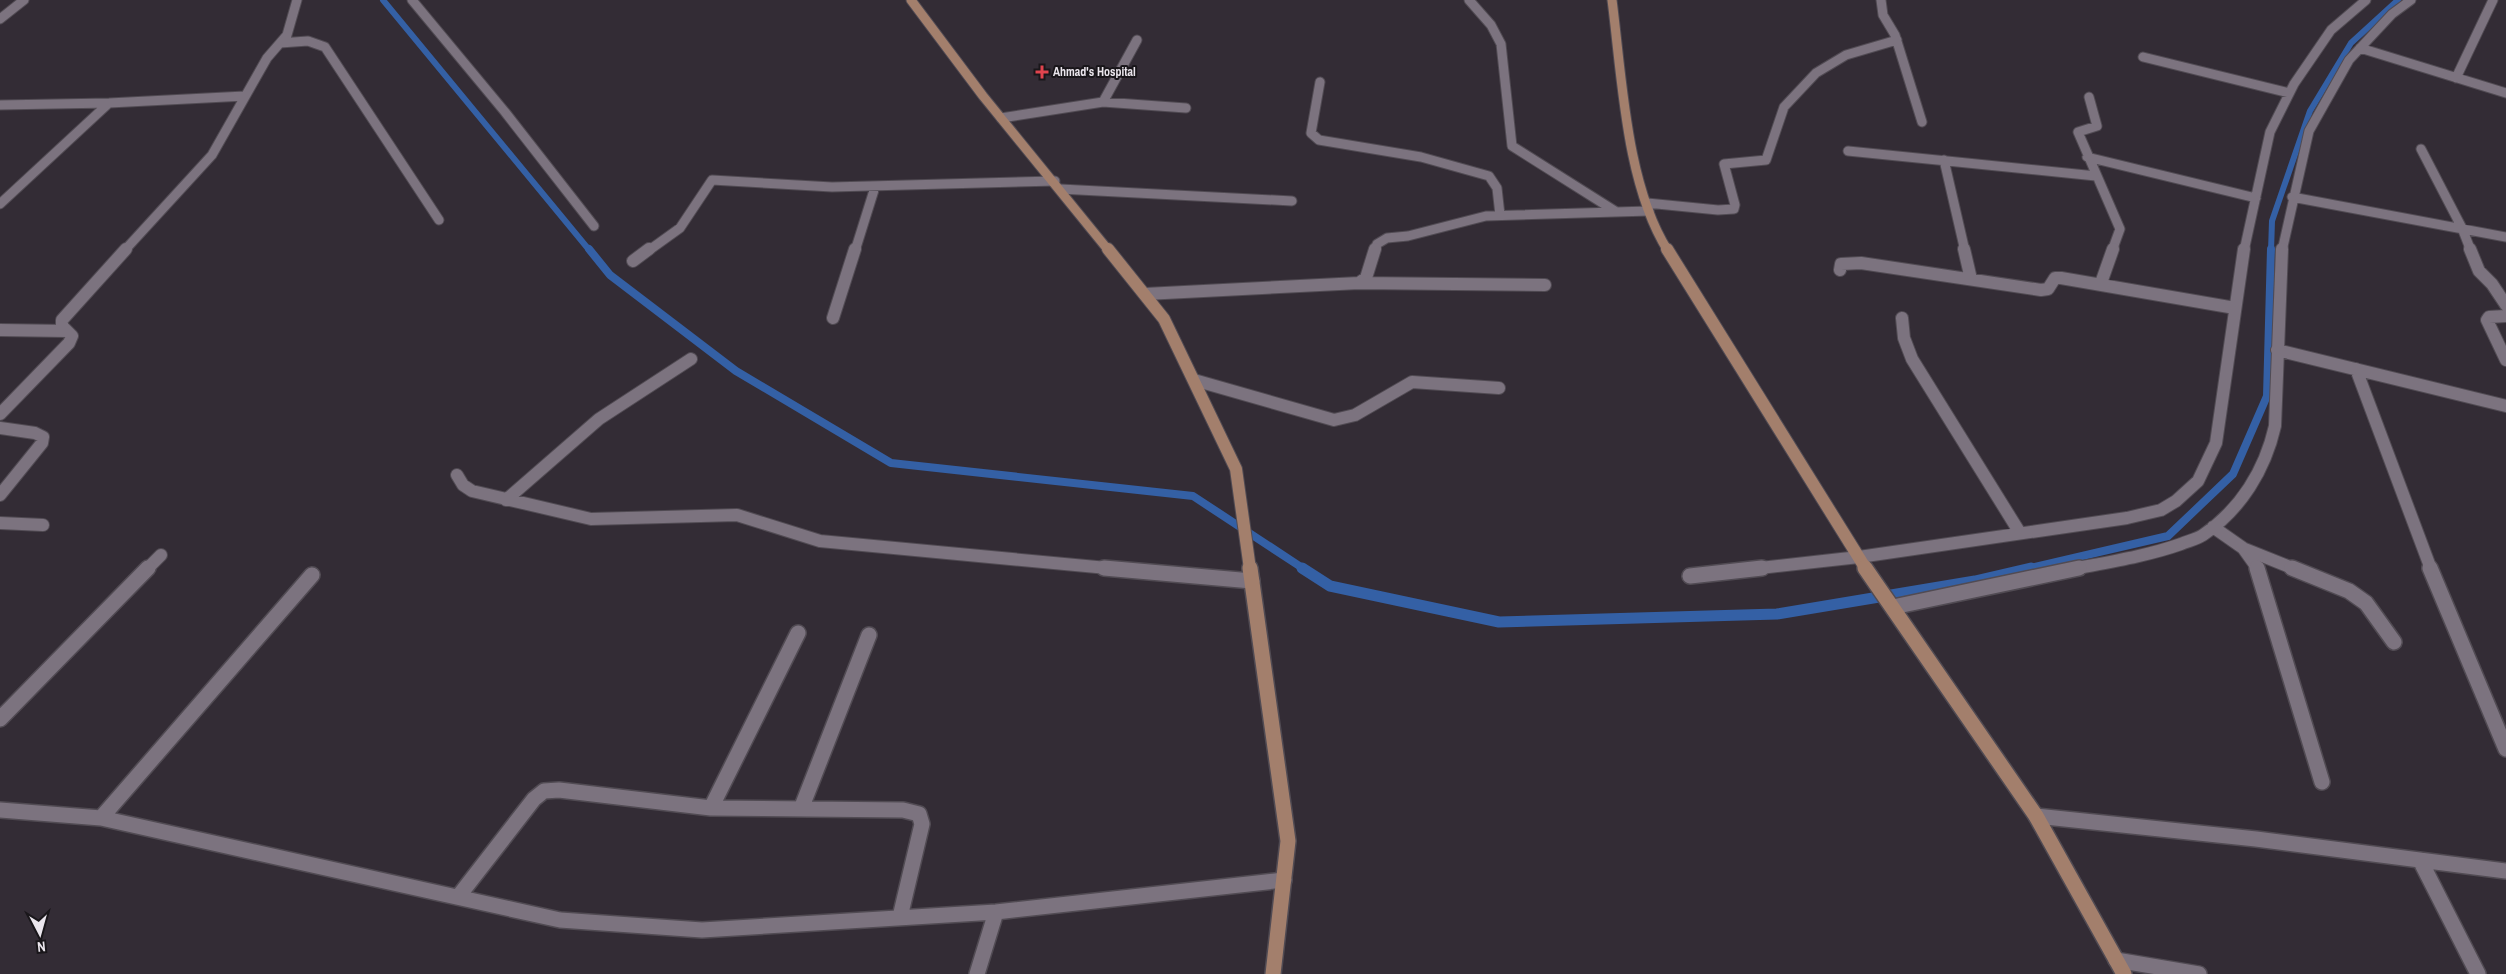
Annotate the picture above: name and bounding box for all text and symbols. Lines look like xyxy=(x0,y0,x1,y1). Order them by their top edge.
place label: Ahmad's Hospital xyxy=(1053,64,1136,80)
marker: Ahmad's Hospital xyxy=(1035,65,1049,79)
north arrow xyxy=(15,909,65,959)
text: N xyxy=(36,938,46,956)

